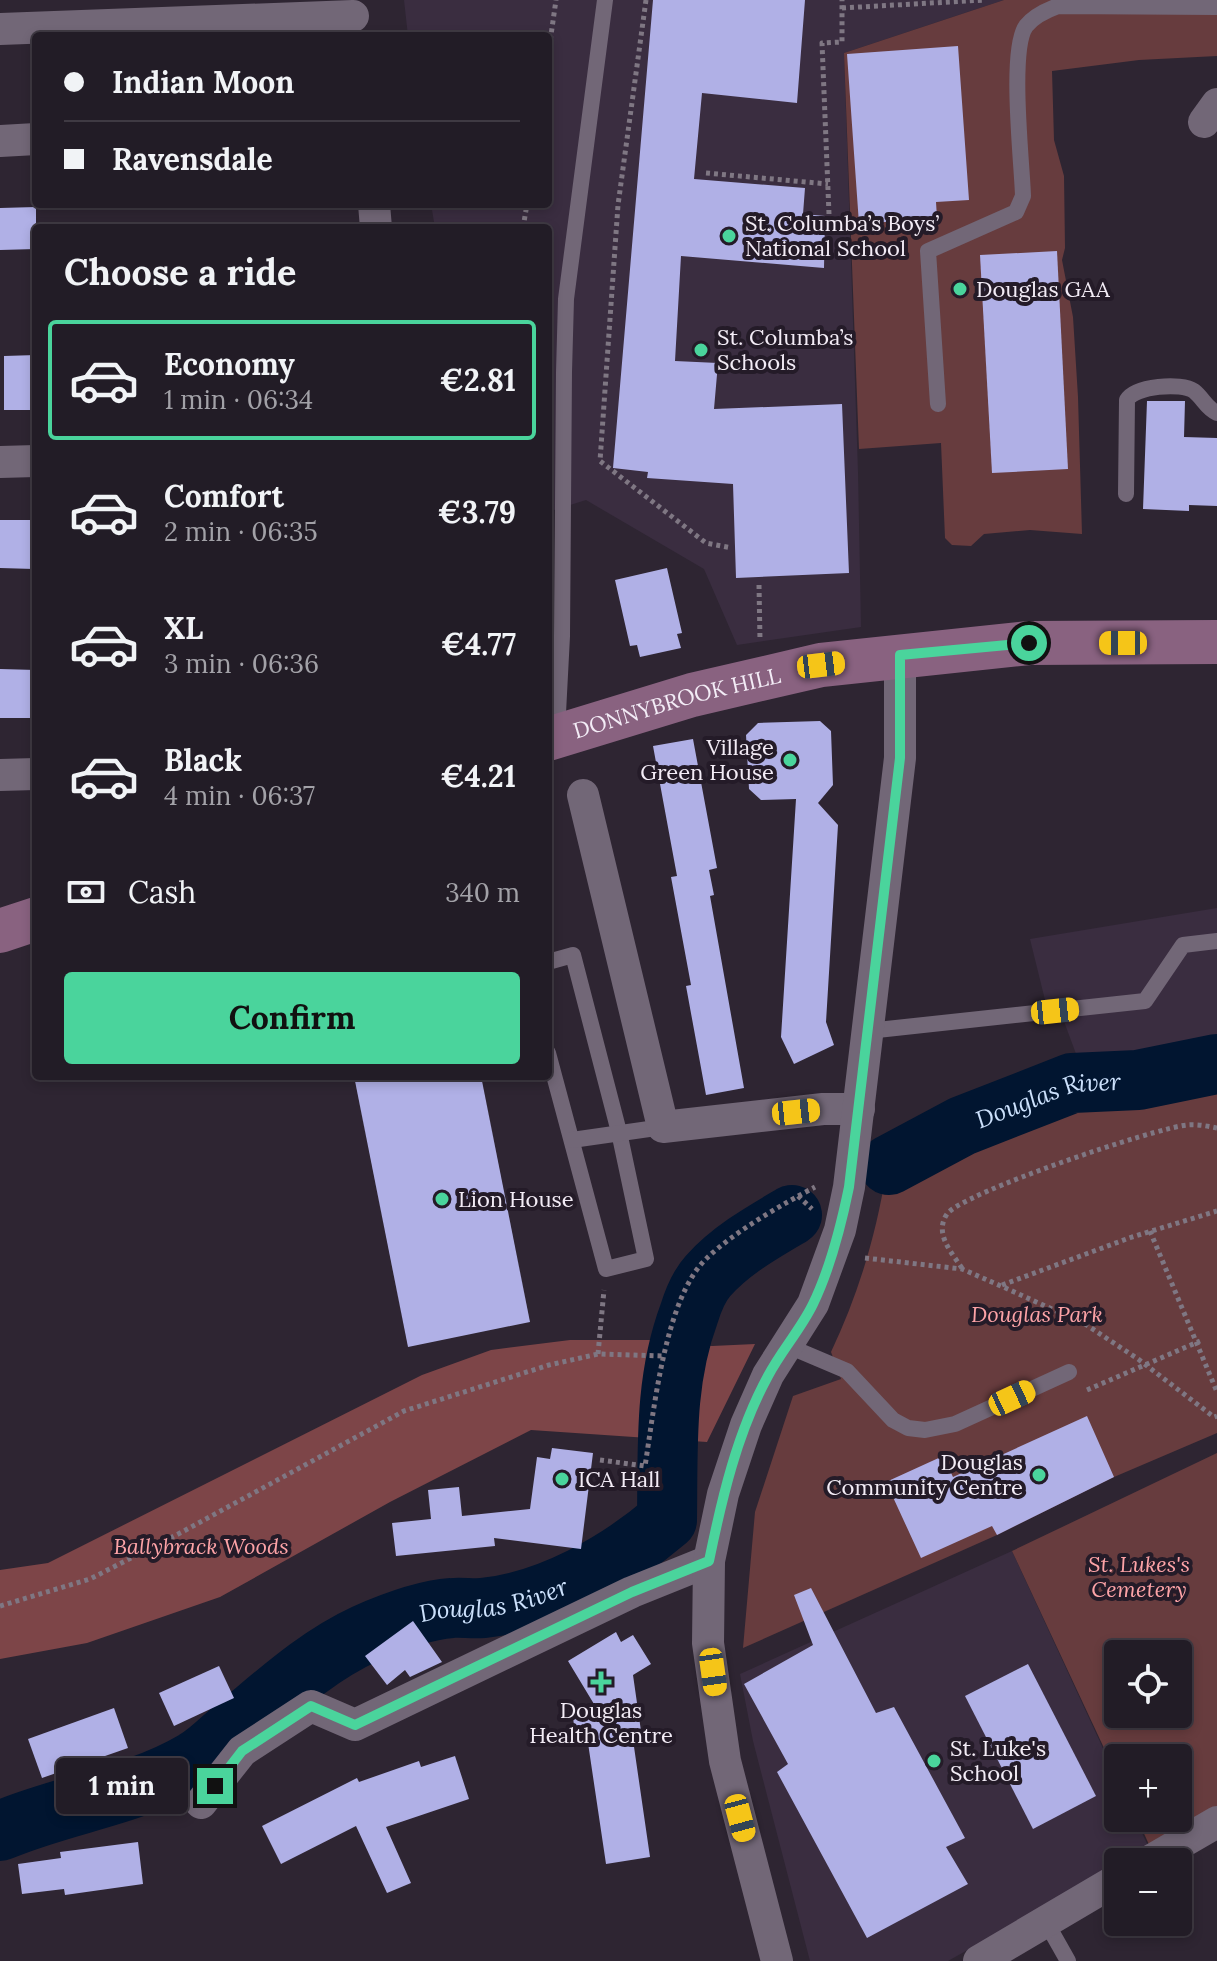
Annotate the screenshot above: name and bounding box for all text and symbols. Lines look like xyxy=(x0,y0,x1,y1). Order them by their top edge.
text: Indian Moon xyxy=(112,63,294,101)
text: Ravensdale xyxy=(112,140,273,178)
place label: St. Columba’s Boys’ National School xyxy=(745,209,939,262)
marker: St. Columba’s Boys’ National School xyxy=(720,227,738,245)
text: Choose a ride xyxy=(64,249,296,295)
place label: Douglas GAA xyxy=(976,275,1111,303)
marker: Douglas GAA xyxy=(951,280,969,298)
place label: St. Columba’s Schools xyxy=(717,323,853,376)
marker: St. Columba’s Schools xyxy=(692,341,710,359)
icon: car xyxy=(68,344,140,416)
text: Economy xyxy=(164,345,295,383)
text: €2.81 xyxy=(439,361,516,399)
text: 1 min · 06:34 xyxy=(164,383,313,416)
icon: car xyxy=(68,476,140,548)
text: Comfort xyxy=(164,477,284,515)
text: €3.79 xyxy=(437,493,516,531)
text: 2 min · 06:35 xyxy=(164,515,318,548)
icon: car xyxy=(68,608,140,680)
text: XL xyxy=(164,609,203,647)
text: €4.77 xyxy=(441,625,516,663)
route start xyxy=(1011,625,1047,661)
car xyxy=(1099,631,1147,655)
text: 3 min · 06:36 xyxy=(164,647,319,680)
car xyxy=(796,650,846,680)
street label: DONNYBROOK HILL xyxy=(570,661,784,745)
place label: Village Green House xyxy=(640,733,774,786)
icon: car xyxy=(68,740,140,812)
text: Black xyxy=(164,741,242,779)
marker: Village Green House xyxy=(781,751,799,769)
text: €4.21 xyxy=(440,757,516,795)
text: 4 min · 06:37 xyxy=(164,779,315,812)
icon: cash xyxy=(64,870,108,914)
text: Cash xyxy=(128,873,196,911)
text: 340 m xyxy=(445,876,520,909)
button: Confirm xyxy=(64,972,520,1064)
car xyxy=(1030,997,1080,1025)
water label: Douglas River xyxy=(971,1065,1121,1135)
car xyxy=(771,1098,821,1126)
place label: Lion House xyxy=(458,1185,574,1213)
marker: Lion House xyxy=(433,1190,451,1208)
park label: Douglas Park xyxy=(971,1300,1103,1328)
car xyxy=(985,1377,1039,1419)
place label: Douglas Community Centre xyxy=(826,1448,1023,1501)
place label: ICA Hall xyxy=(578,1465,660,1493)
marker: Douglas Community Centre xyxy=(1030,1466,1048,1484)
marker: ICA Hall xyxy=(553,1470,571,1488)
park label: Ballybrack Woods xyxy=(113,1532,289,1560)
park label: St. Lukes's Cemetery xyxy=(1088,1550,1190,1603)
water label: Douglas River xyxy=(416,1570,573,1629)
map controls xyxy=(1104,1640,1192,1936)
button: locate xyxy=(1104,1640,1192,1728)
car xyxy=(698,1647,728,1697)
marker: Douglas Health Centre xyxy=(590,1671,612,1693)
place label: Douglas Health Centre xyxy=(529,1696,673,1749)
place label: St. Luke's School xyxy=(950,1734,1046,1787)
button: + xyxy=(1104,1744,1192,1832)
marker: St. Luke's School xyxy=(925,1752,943,1770)
callout: 1 min xyxy=(55,1758,187,1814)
route end xyxy=(197,1768,233,1804)
text: 1 min xyxy=(89,1769,155,1802)
car xyxy=(722,1792,758,1844)
button: − xyxy=(1104,1848,1192,1936)

